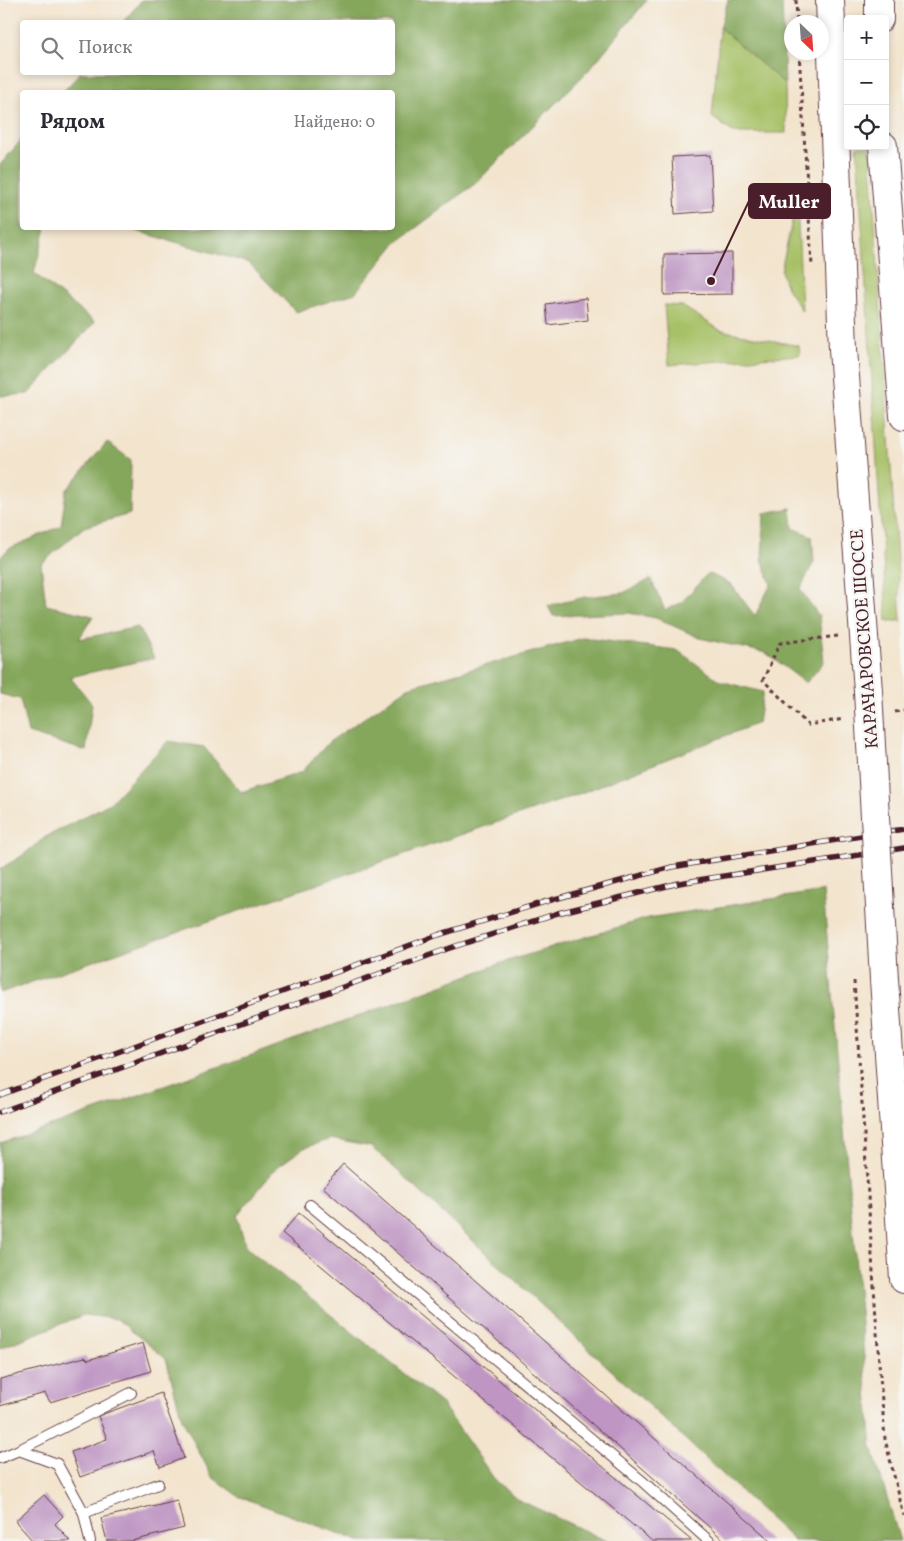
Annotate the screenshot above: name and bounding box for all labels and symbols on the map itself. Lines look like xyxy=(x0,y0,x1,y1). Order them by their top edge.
north arrow xyxy=(784,15,829,60)
callout: Muller xyxy=(749,184,830,218)
text: Muller xyxy=(758,190,820,216)
street label: КАРАЧАРОВСКОЕ ШОССЕ xyxy=(845,528,886,750)

